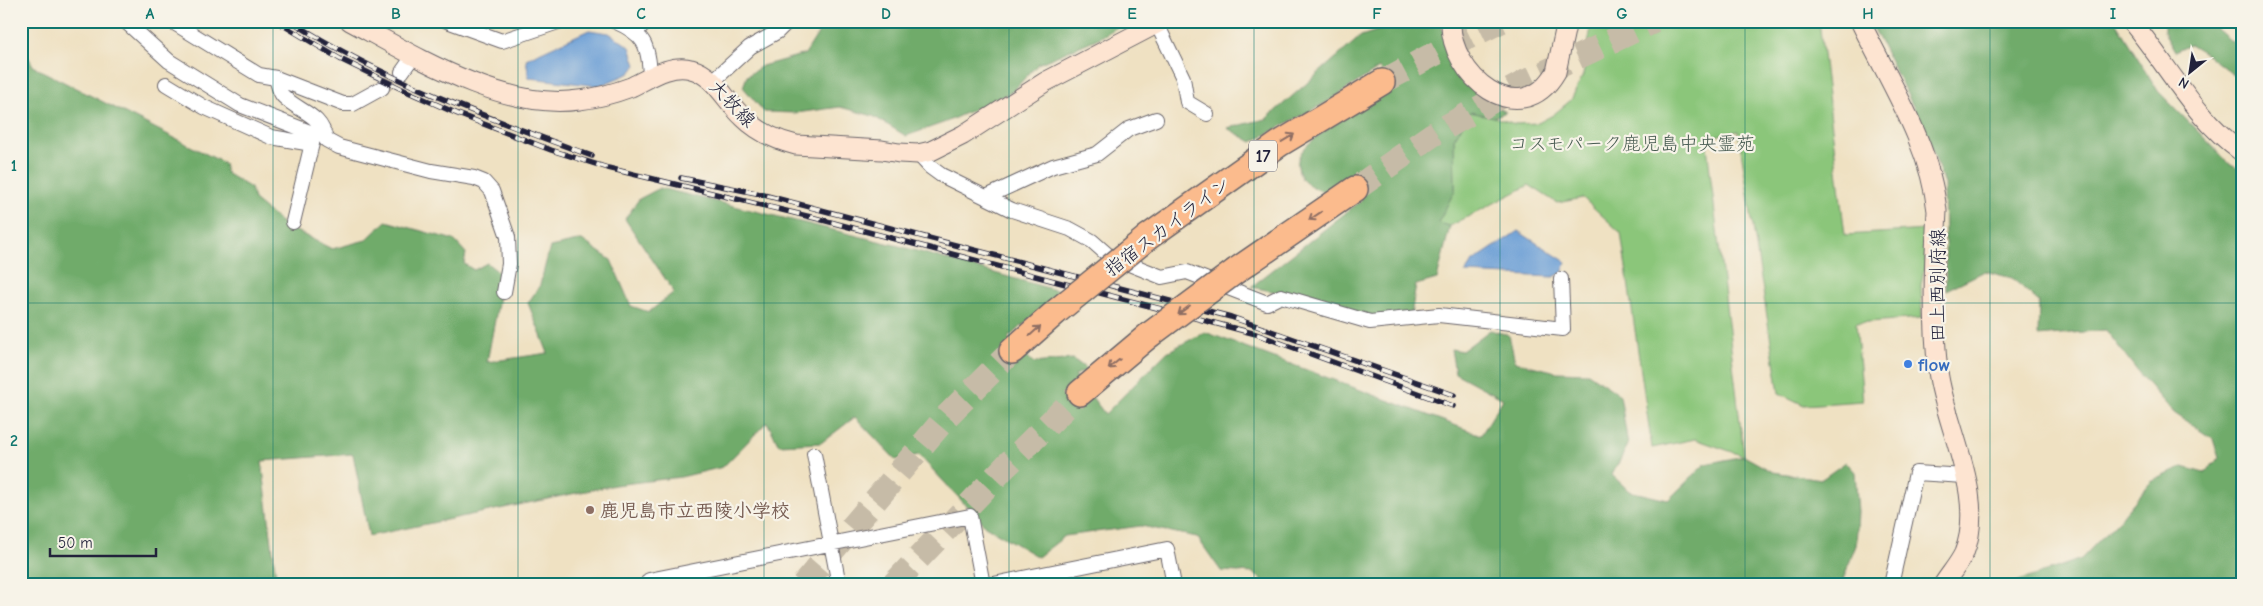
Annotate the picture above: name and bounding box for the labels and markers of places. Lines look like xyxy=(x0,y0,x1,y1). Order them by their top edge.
place label: flow xyxy=(1917,354,1950,376)
marker: flow xyxy=(1902,358,1914,370)
place label: 鹿児島市立西陵小学校 xyxy=(600,500,790,522)
marker: 鹿児島市立西陵小学校 xyxy=(584,504,596,516)

